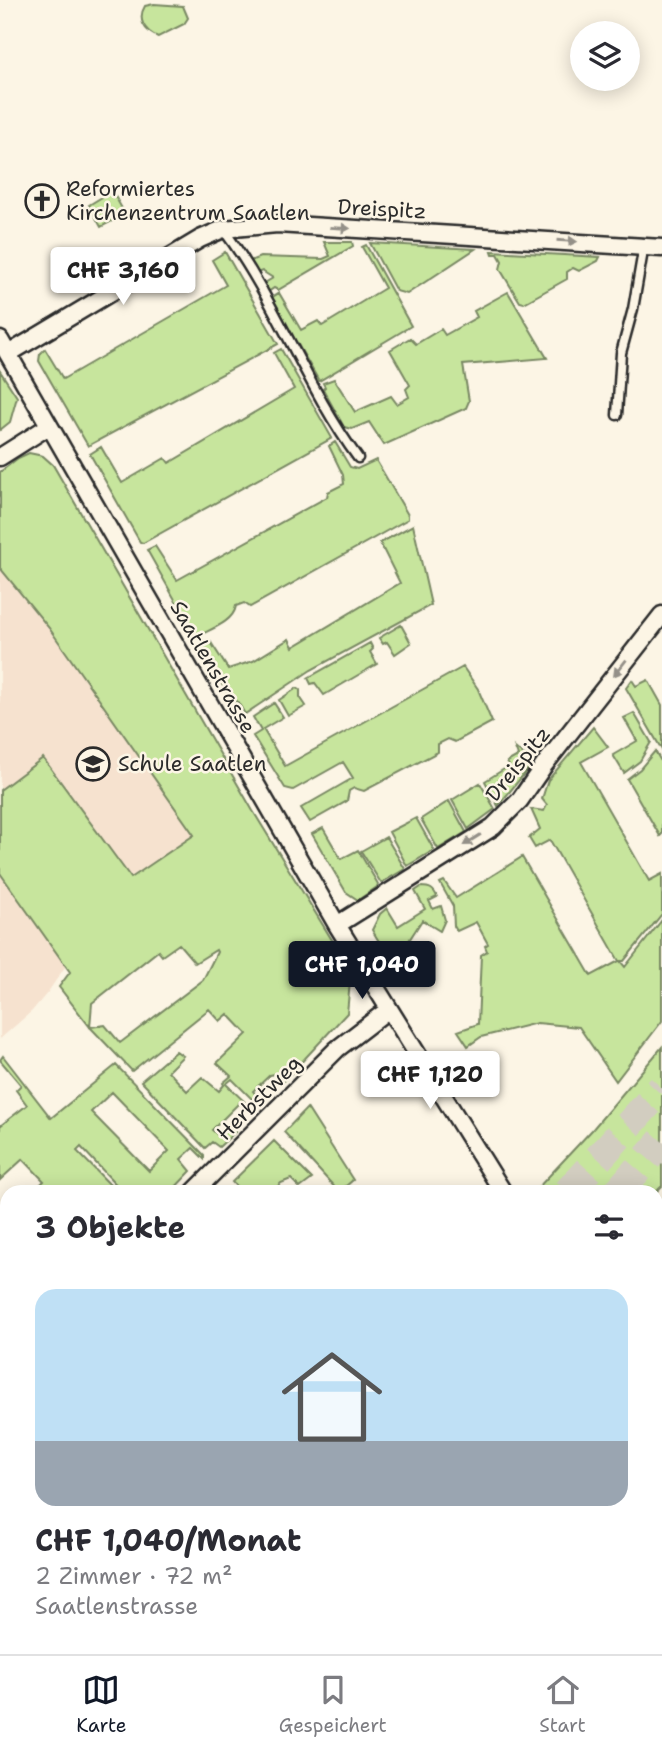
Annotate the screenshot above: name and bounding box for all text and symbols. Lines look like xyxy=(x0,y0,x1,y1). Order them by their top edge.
map controls xyxy=(570,21,640,91)
button: layers xyxy=(570,21,640,91)
place label: Reformiertes Kirchenzentrum Saatlen xyxy=(66,175,310,227)
church icon: Reformiertes Kirchenzentrum Saatlen xyxy=(23,182,61,220)
street label: Dreispitz xyxy=(337,193,427,225)
one-way arrow xyxy=(329,222,351,233)
one-way arrow xyxy=(556,236,578,247)
pin: CHF 3,160 xyxy=(43,247,203,307)
text: CHF 3,160 xyxy=(66,255,180,285)
street label: Saatlenstrasse xyxy=(164,595,262,739)
one-way arrow xyxy=(612,659,627,677)
street label: Dreispitz xyxy=(479,721,557,807)
school or university icon: Schule Saatlen xyxy=(74,745,112,783)
place label: Schule Saatlen xyxy=(118,750,267,778)
one-way arrow xyxy=(463,833,482,846)
pin: CHF 1,040 xyxy=(282,942,442,1001)
text: CHF 1,040 xyxy=(305,949,419,979)
street label: Herbstweg xyxy=(210,1049,308,1147)
pin: CHF 1,120 xyxy=(350,1052,510,1111)
text: CHF 1,120 xyxy=(377,1059,483,1089)
text: 3 Objekte xyxy=(35,1207,185,1248)
icon: filters xyxy=(590,1208,628,1246)
icon: home xyxy=(269,1334,395,1460)
text: CHF 1,040/Monat xyxy=(35,1520,301,1561)
text: 2 Zimmer · 72 m² xyxy=(35,1561,233,1591)
text: Saatlenstrasse xyxy=(35,1591,198,1621)
tab: Karte xyxy=(76,1671,126,1738)
tab: Gespeichert xyxy=(279,1671,387,1738)
tab: Start xyxy=(539,1671,586,1738)

